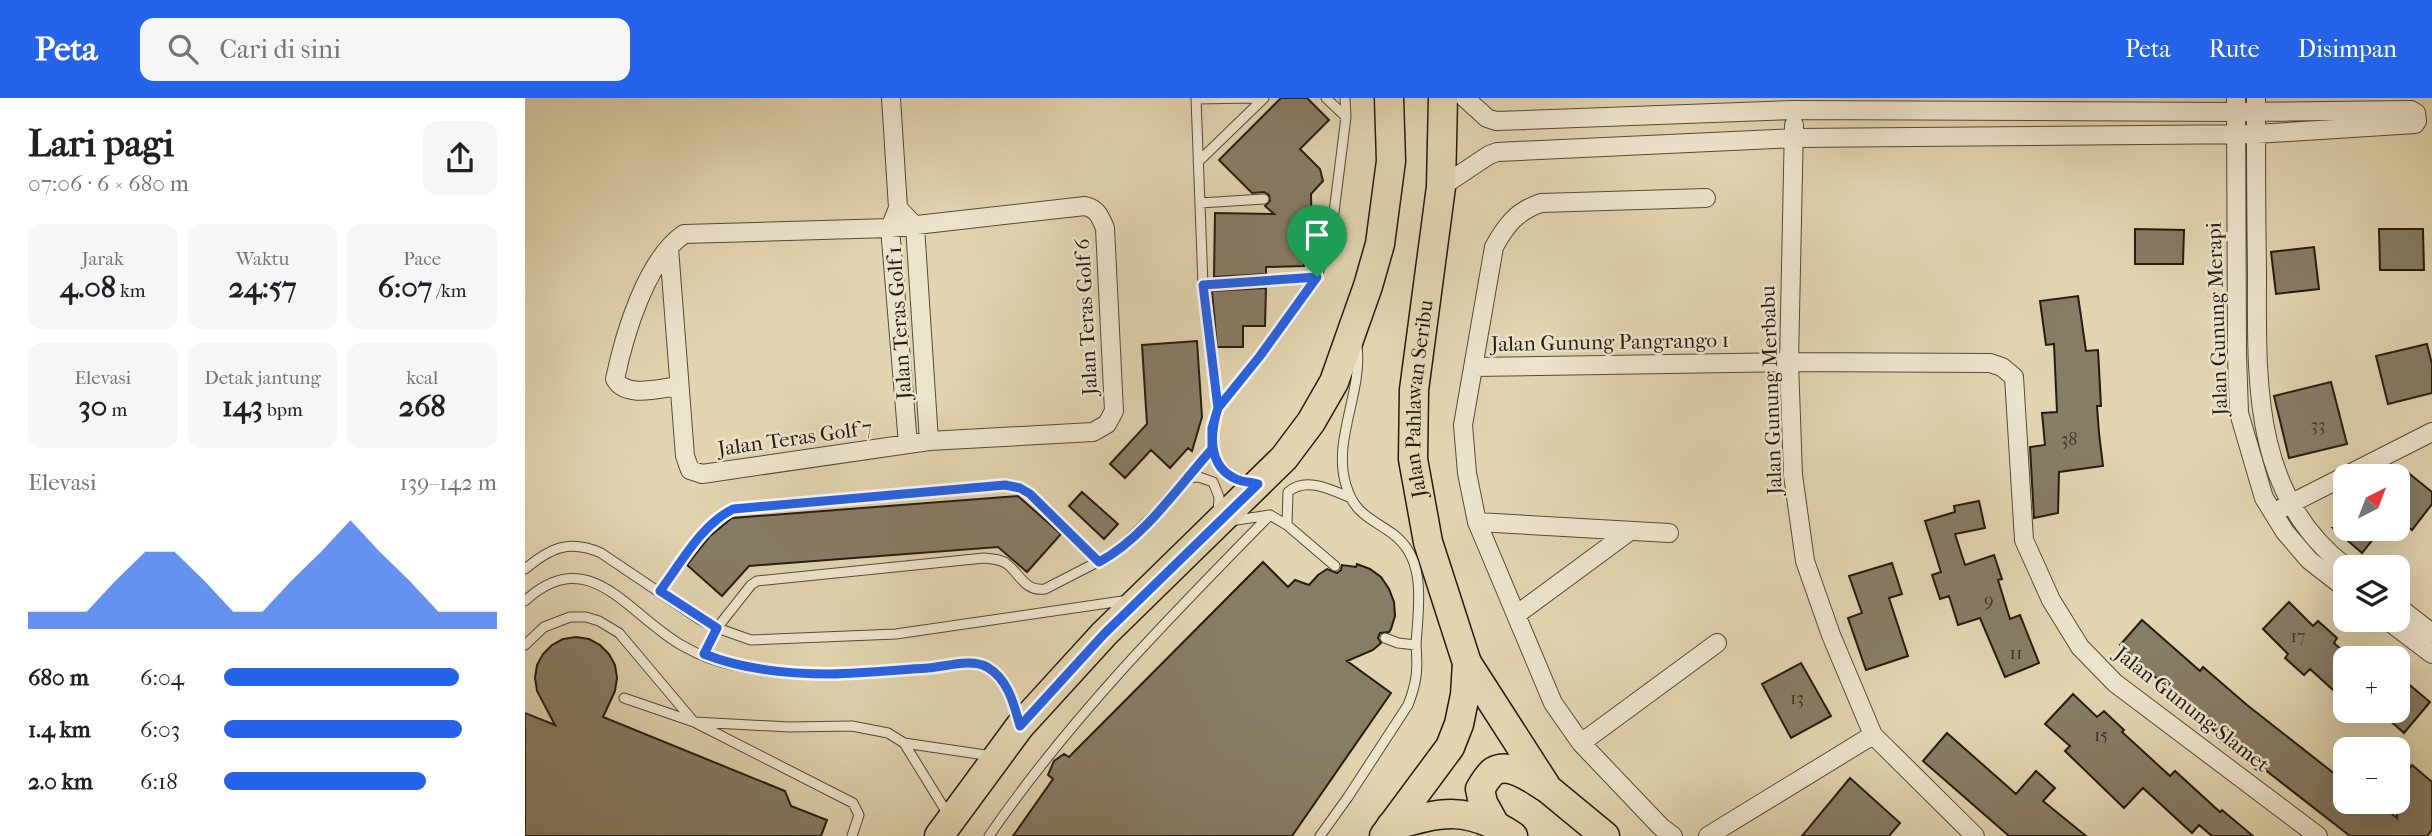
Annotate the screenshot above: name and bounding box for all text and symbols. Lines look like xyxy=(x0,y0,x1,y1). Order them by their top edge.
search box xyxy=(140,18,630,81)
text: Peta xyxy=(35,30,98,69)
icon: search xyxy=(164,30,202,68)
text: Cari di sini xyxy=(220,34,341,65)
text: Peta xyxy=(2125,35,2171,63)
text: Rute xyxy=(2209,35,2260,63)
text: Disimpan xyxy=(2298,35,2397,63)
text: Lari pagi xyxy=(28,121,174,166)
button: share xyxy=(423,121,497,195)
text: 07:06 · 6 × 680 m xyxy=(28,170,189,197)
pin xyxy=(1287,205,1347,277)
icon: arrive xyxy=(1298,216,1336,254)
street label: Jalan Gunung Merapi xyxy=(2202,222,2232,418)
street label: Jalan Teras Golf 6 xyxy=(1070,237,1102,398)
street label: Jalan Teras Golf 1 xyxy=(882,246,916,402)
text: Jarak xyxy=(82,248,124,270)
text: Waktu xyxy=(236,248,289,270)
text: Pace xyxy=(403,248,441,270)
text: 4.08 xyxy=(60,270,116,305)
text: 24:57 xyxy=(229,270,296,305)
text: 6:07 xyxy=(378,270,432,305)
text: km xyxy=(116,280,146,302)
text: /km xyxy=(432,280,467,302)
street label: Jalan Gunung Merbabu xyxy=(1755,285,1787,497)
street label: Jalan Pahlawan Seribu xyxy=(1400,298,1438,502)
street label: Jalan Gunung Pangrango 1 xyxy=(1489,328,1729,356)
text: Elevasi xyxy=(74,367,131,389)
text: Detak jantung xyxy=(204,367,321,389)
text: kcal xyxy=(406,367,438,389)
text: 30 xyxy=(78,389,107,424)
text: 143 xyxy=(222,389,263,424)
text: 268 xyxy=(399,389,446,424)
text: m xyxy=(107,399,127,421)
text: bpm xyxy=(263,399,303,421)
street label: Jalan Teras Golf 7 xyxy=(714,415,874,461)
house number: 33 xyxy=(2311,415,2325,436)
house number: 38 xyxy=(2061,429,2077,450)
north arrow xyxy=(2333,464,2410,541)
map controls xyxy=(2333,464,2410,814)
text: Elevasi xyxy=(28,469,97,496)
text: 139–142 m xyxy=(400,469,497,496)
button: layers xyxy=(2333,555,2410,632)
house number: 9 xyxy=(1984,590,1994,611)
house number: 17 xyxy=(2290,626,2306,647)
street label: Jalan Gunung Slamet xyxy=(2108,640,2274,777)
house number: 11 xyxy=(2010,643,2022,664)
button: + xyxy=(2333,646,2410,723)
text: 680 m xyxy=(28,664,89,691)
text: 6:04 xyxy=(140,664,184,691)
house number: 13 xyxy=(1790,688,1804,709)
text: 1.4 km xyxy=(28,716,91,743)
text: 6:03 xyxy=(140,716,180,743)
house number: 15 xyxy=(2094,725,2108,746)
button: − xyxy=(2333,737,2410,814)
text: 2.0 km xyxy=(28,768,93,795)
text: 6:18 xyxy=(140,768,178,795)

